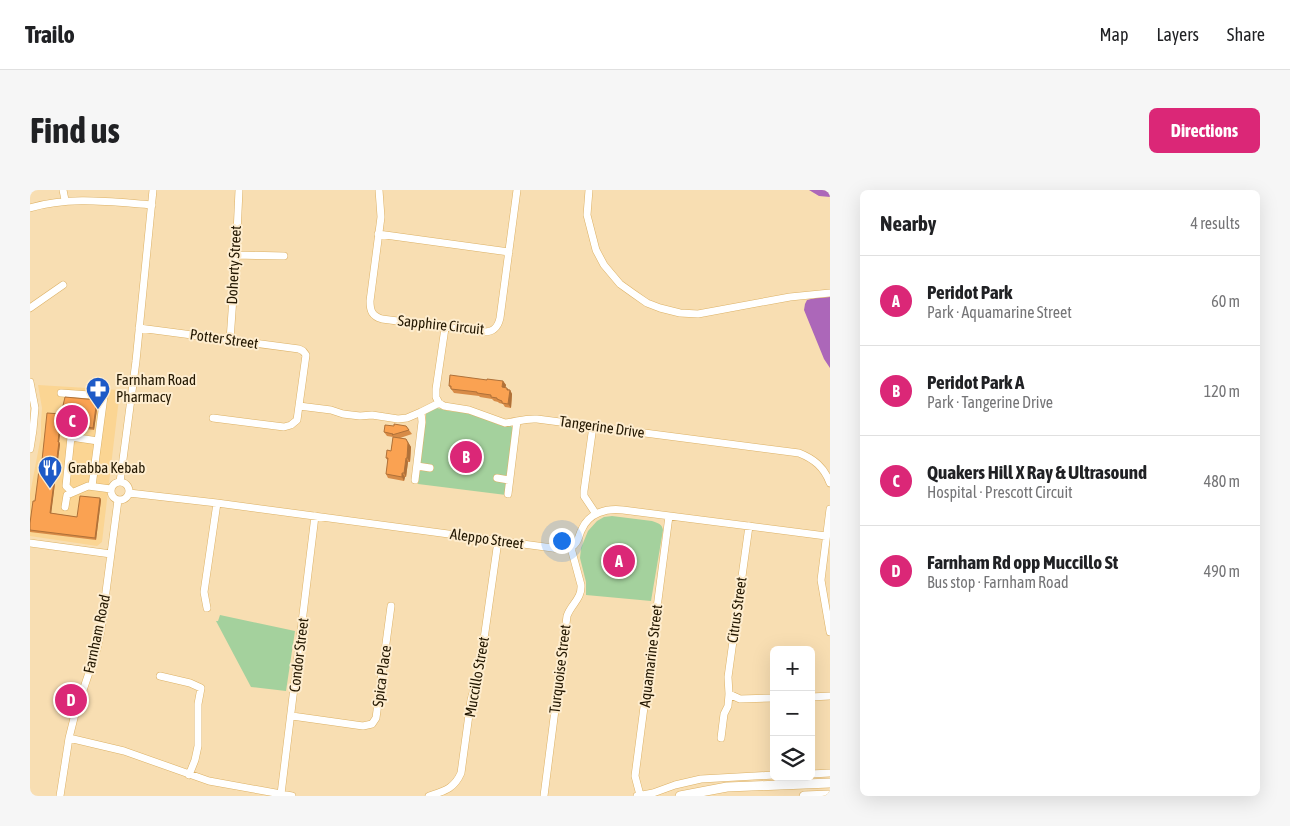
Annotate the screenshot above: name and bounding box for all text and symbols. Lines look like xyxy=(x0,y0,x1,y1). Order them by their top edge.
text: Trailo xyxy=(25,21,75,48)
text: Map xyxy=(1099,24,1128,45)
text: Layers xyxy=(1156,24,1199,45)
text: Share xyxy=(1227,24,1265,45)
button: Directions xyxy=(1149,108,1260,153)
text: Find us xyxy=(30,110,120,150)
text: Nearby xyxy=(880,211,936,235)
text: 4 results xyxy=(1190,214,1240,232)
street label: Doherty Street xyxy=(223,225,244,305)
text: Peridot Park xyxy=(927,281,1012,303)
text: A xyxy=(892,292,900,310)
text: 60 m xyxy=(1211,292,1240,310)
text: Park · Aquamarine Street xyxy=(927,303,1072,321)
street label: Sapphire Circuit xyxy=(397,312,485,337)
street label: Potter Street xyxy=(189,325,259,352)
place label: Farnham Road Pharmacy xyxy=(116,371,196,405)
text: Peridot Park A xyxy=(927,371,1024,393)
pharmacy icon: Farnham Road Pharmacy xyxy=(85,376,111,410)
text: B xyxy=(892,382,900,400)
text: 120 m xyxy=(1204,382,1240,400)
text: Park · Tangerine Drive xyxy=(927,393,1053,411)
pin: C xyxy=(56,402,88,440)
street label: Tangerine Drive xyxy=(558,412,646,441)
pin: B xyxy=(450,438,482,476)
restaurant icon: Grabba Kebab xyxy=(37,455,63,489)
place label: Grabba Kebab xyxy=(68,459,145,476)
text: Quakers Hill X Ray & Ultrasound xyxy=(927,461,1147,483)
text: C xyxy=(892,472,900,490)
text: 480 m xyxy=(1204,472,1240,490)
text: Hospital · Prescott Circuit xyxy=(927,483,1073,501)
street label: Aleppo Street xyxy=(449,525,525,552)
your location xyxy=(549,528,575,554)
pin: A xyxy=(603,542,635,580)
text: Farnham Rd opp Muccillo St xyxy=(927,551,1118,573)
text: D xyxy=(892,562,900,580)
text: 490 m xyxy=(1204,562,1240,580)
text: Bus stop · Farnham Road xyxy=(927,573,1069,591)
street label: Citrus Street xyxy=(723,576,750,644)
street label: Farnham Road xyxy=(80,593,113,675)
street label: Aquamarine Street xyxy=(636,604,665,708)
street label: Condor Street xyxy=(286,617,311,693)
street label: Turquoise Street xyxy=(546,624,573,714)
street label: Muccillo Street xyxy=(461,635,492,719)
street label: Spica Place xyxy=(369,644,394,708)
map controls xyxy=(770,646,815,781)
button: + xyxy=(770,646,815,691)
pin: D xyxy=(55,681,87,719)
button: − xyxy=(770,691,815,736)
button: layers xyxy=(770,736,815,781)

